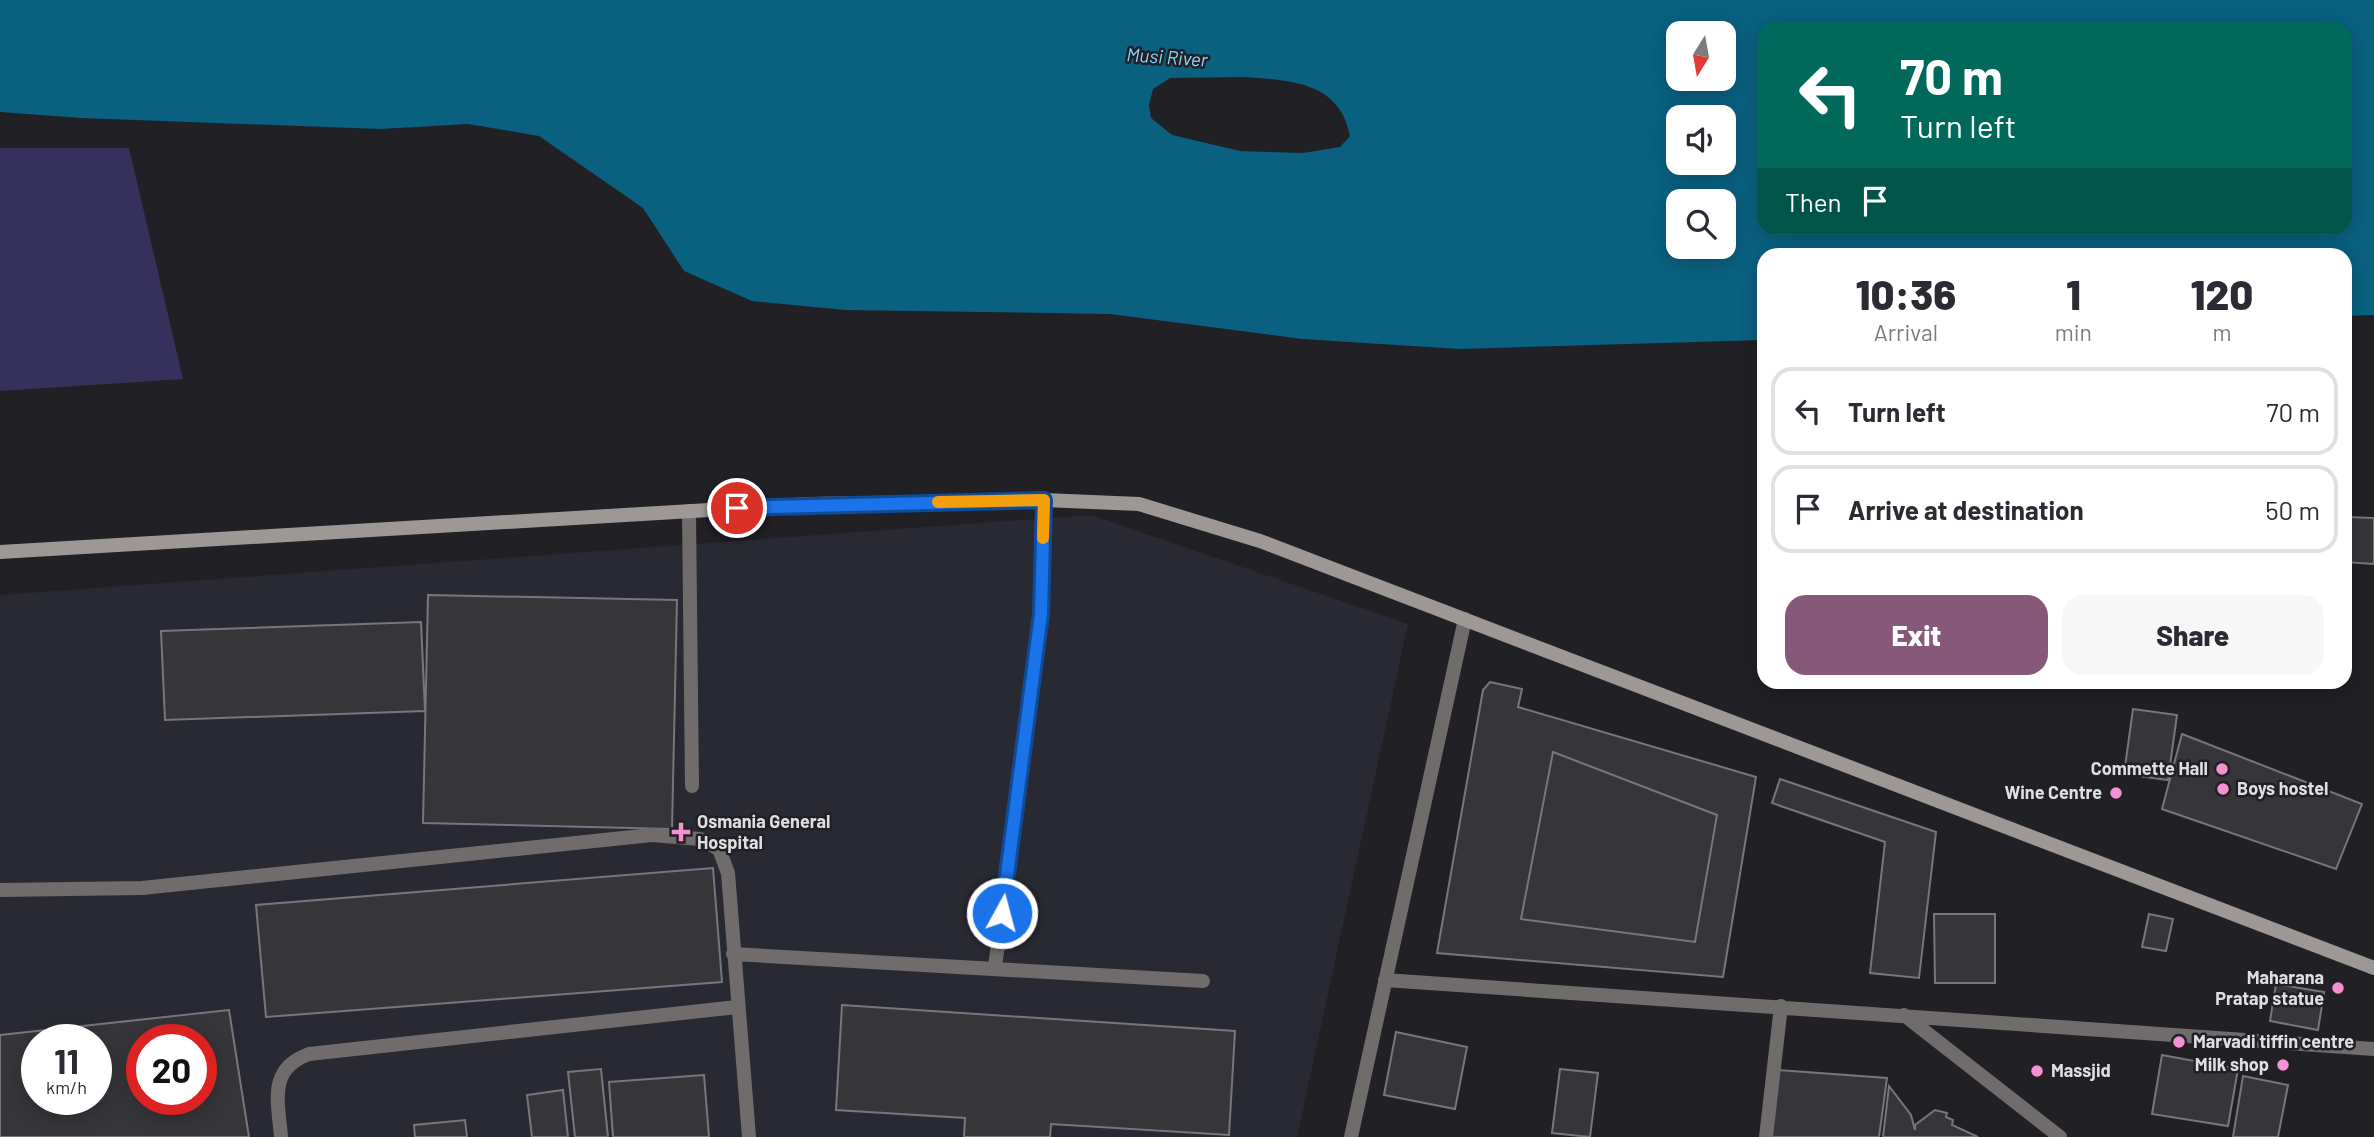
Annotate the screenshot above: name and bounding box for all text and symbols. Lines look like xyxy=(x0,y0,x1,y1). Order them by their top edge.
north arrow xyxy=(1666,21,1736,91)
map controls xyxy=(1666,21,1736,259)
water label: Musi River xyxy=(1126,42,1210,71)
text: 70 m xyxy=(1900,46,2003,105)
icon: left xyxy=(1785,49,1876,140)
button: sound xyxy=(1666,105,1736,175)
text: Turn left xyxy=(1900,106,2017,144)
icon: arrive xyxy=(1856,182,1894,220)
text: Then xyxy=(1785,186,1842,217)
button: search xyxy=(1666,189,1736,259)
text: 10:36 xyxy=(1856,268,1956,318)
text: 1 xyxy=(2066,268,2081,318)
text: 120 xyxy=(2191,268,2253,318)
text: Arrival xyxy=(1874,318,1938,346)
text: min xyxy=(2055,318,2092,346)
text: m xyxy=(2212,318,2231,346)
icon: left xyxy=(1789,392,1827,430)
text: Turn left xyxy=(1848,396,1946,427)
text: 70 m xyxy=(2266,396,2320,427)
pin xyxy=(707,478,767,538)
icon: arrive xyxy=(718,489,756,527)
icon: arrive xyxy=(1789,490,1827,528)
text: Arrive at destination xyxy=(1848,494,2084,525)
text: 50 m xyxy=(2265,494,2320,525)
button: Exit xyxy=(1785,595,2048,675)
button: Share xyxy=(2062,595,2324,675)
place label: Commette Hall xyxy=(2091,757,2208,779)
marker: Commette Hall xyxy=(2214,761,2230,777)
place label: Boys hostel xyxy=(2237,777,2329,799)
place label: Wine Centre xyxy=(2004,781,2102,803)
marker: Boys hostel xyxy=(2215,781,2231,797)
marker: Wine Centre xyxy=(2108,785,2124,801)
place label: Osmania General Hospital xyxy=(697,810,830,853)
marker: Osmania General Hospital xyxy=(671,822,691,842)
position arrow xyxy=(965,876,1039,950)
place label: Maharana Pratap statue xyxy=(2215,966,2324,1009)
marker: Maharana Pratap statue xyxy=(2330,980,2346,996)
speed limit sign: 20 xyxy=(126,1024,217,1115)
place label: Marvadi tiffin centre xyxy=(2193,1030,2354,1052)
marker: Marvadi tiffin centre xyxy=(2171,1034,2187,1050)
text: 11 xyxy=(54,1039,79,1081)
place label: Milk shop xyxy=(2195,1053,2269,1075)
marker: Milk shop xyxy=(2275,1057,2291,1073)
place label: Massjid xyxy=(2051,1059,2111,1081)
marker: Massjid xyxy=(2029,1063,2045,1079)
text: km/h xyxy=(46,1076,87,1098)

